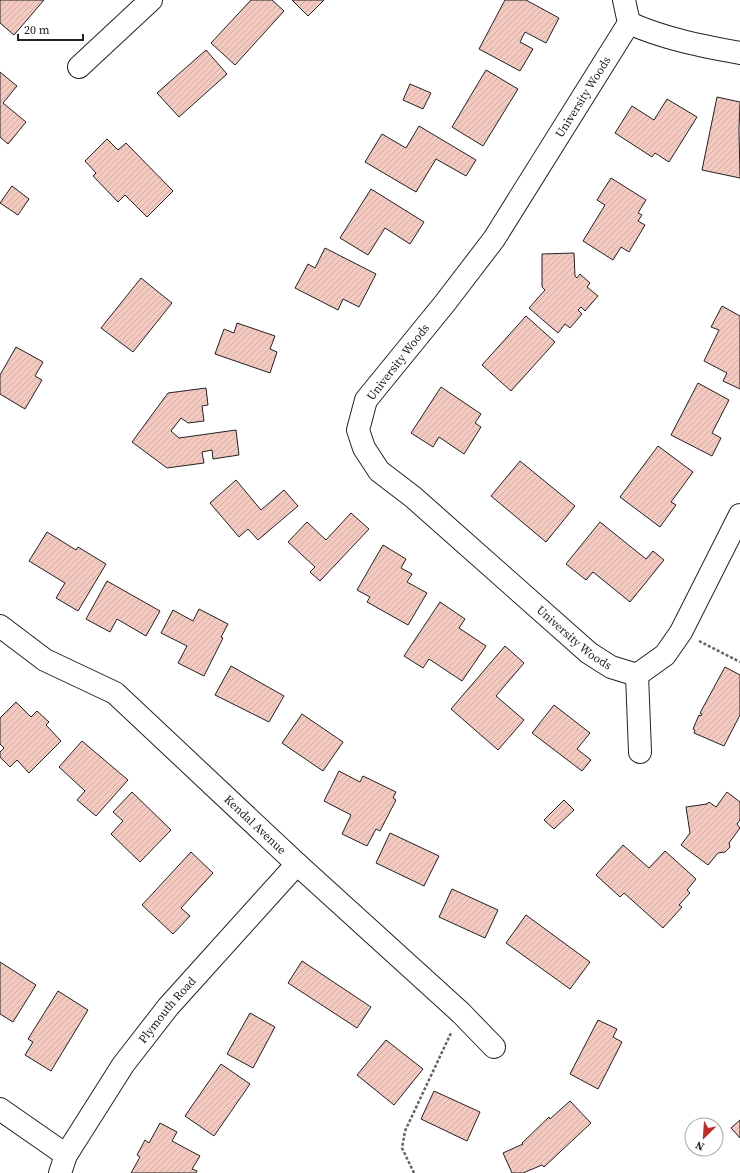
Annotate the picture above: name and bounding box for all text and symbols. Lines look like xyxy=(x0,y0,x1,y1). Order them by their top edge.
scale bar xyxy=(18,16,83,42)
text: 20 m xyxy=(24,22,50,38)
street label: University Woods xyxy=(552,53,614,141)
street label: University Woods xyxy=(363,320,433,404)
street label: University Woods xyxy=(533,602,615,673)
street label: Kendal Avenue xyxy=(221,791,290,858)
street label: Plymouth Road xyxy=(135,973,200,1047)
north arrow xyxy=(684,1117,724,1157)
text: N xyxy=(693,1137,707,1154)

